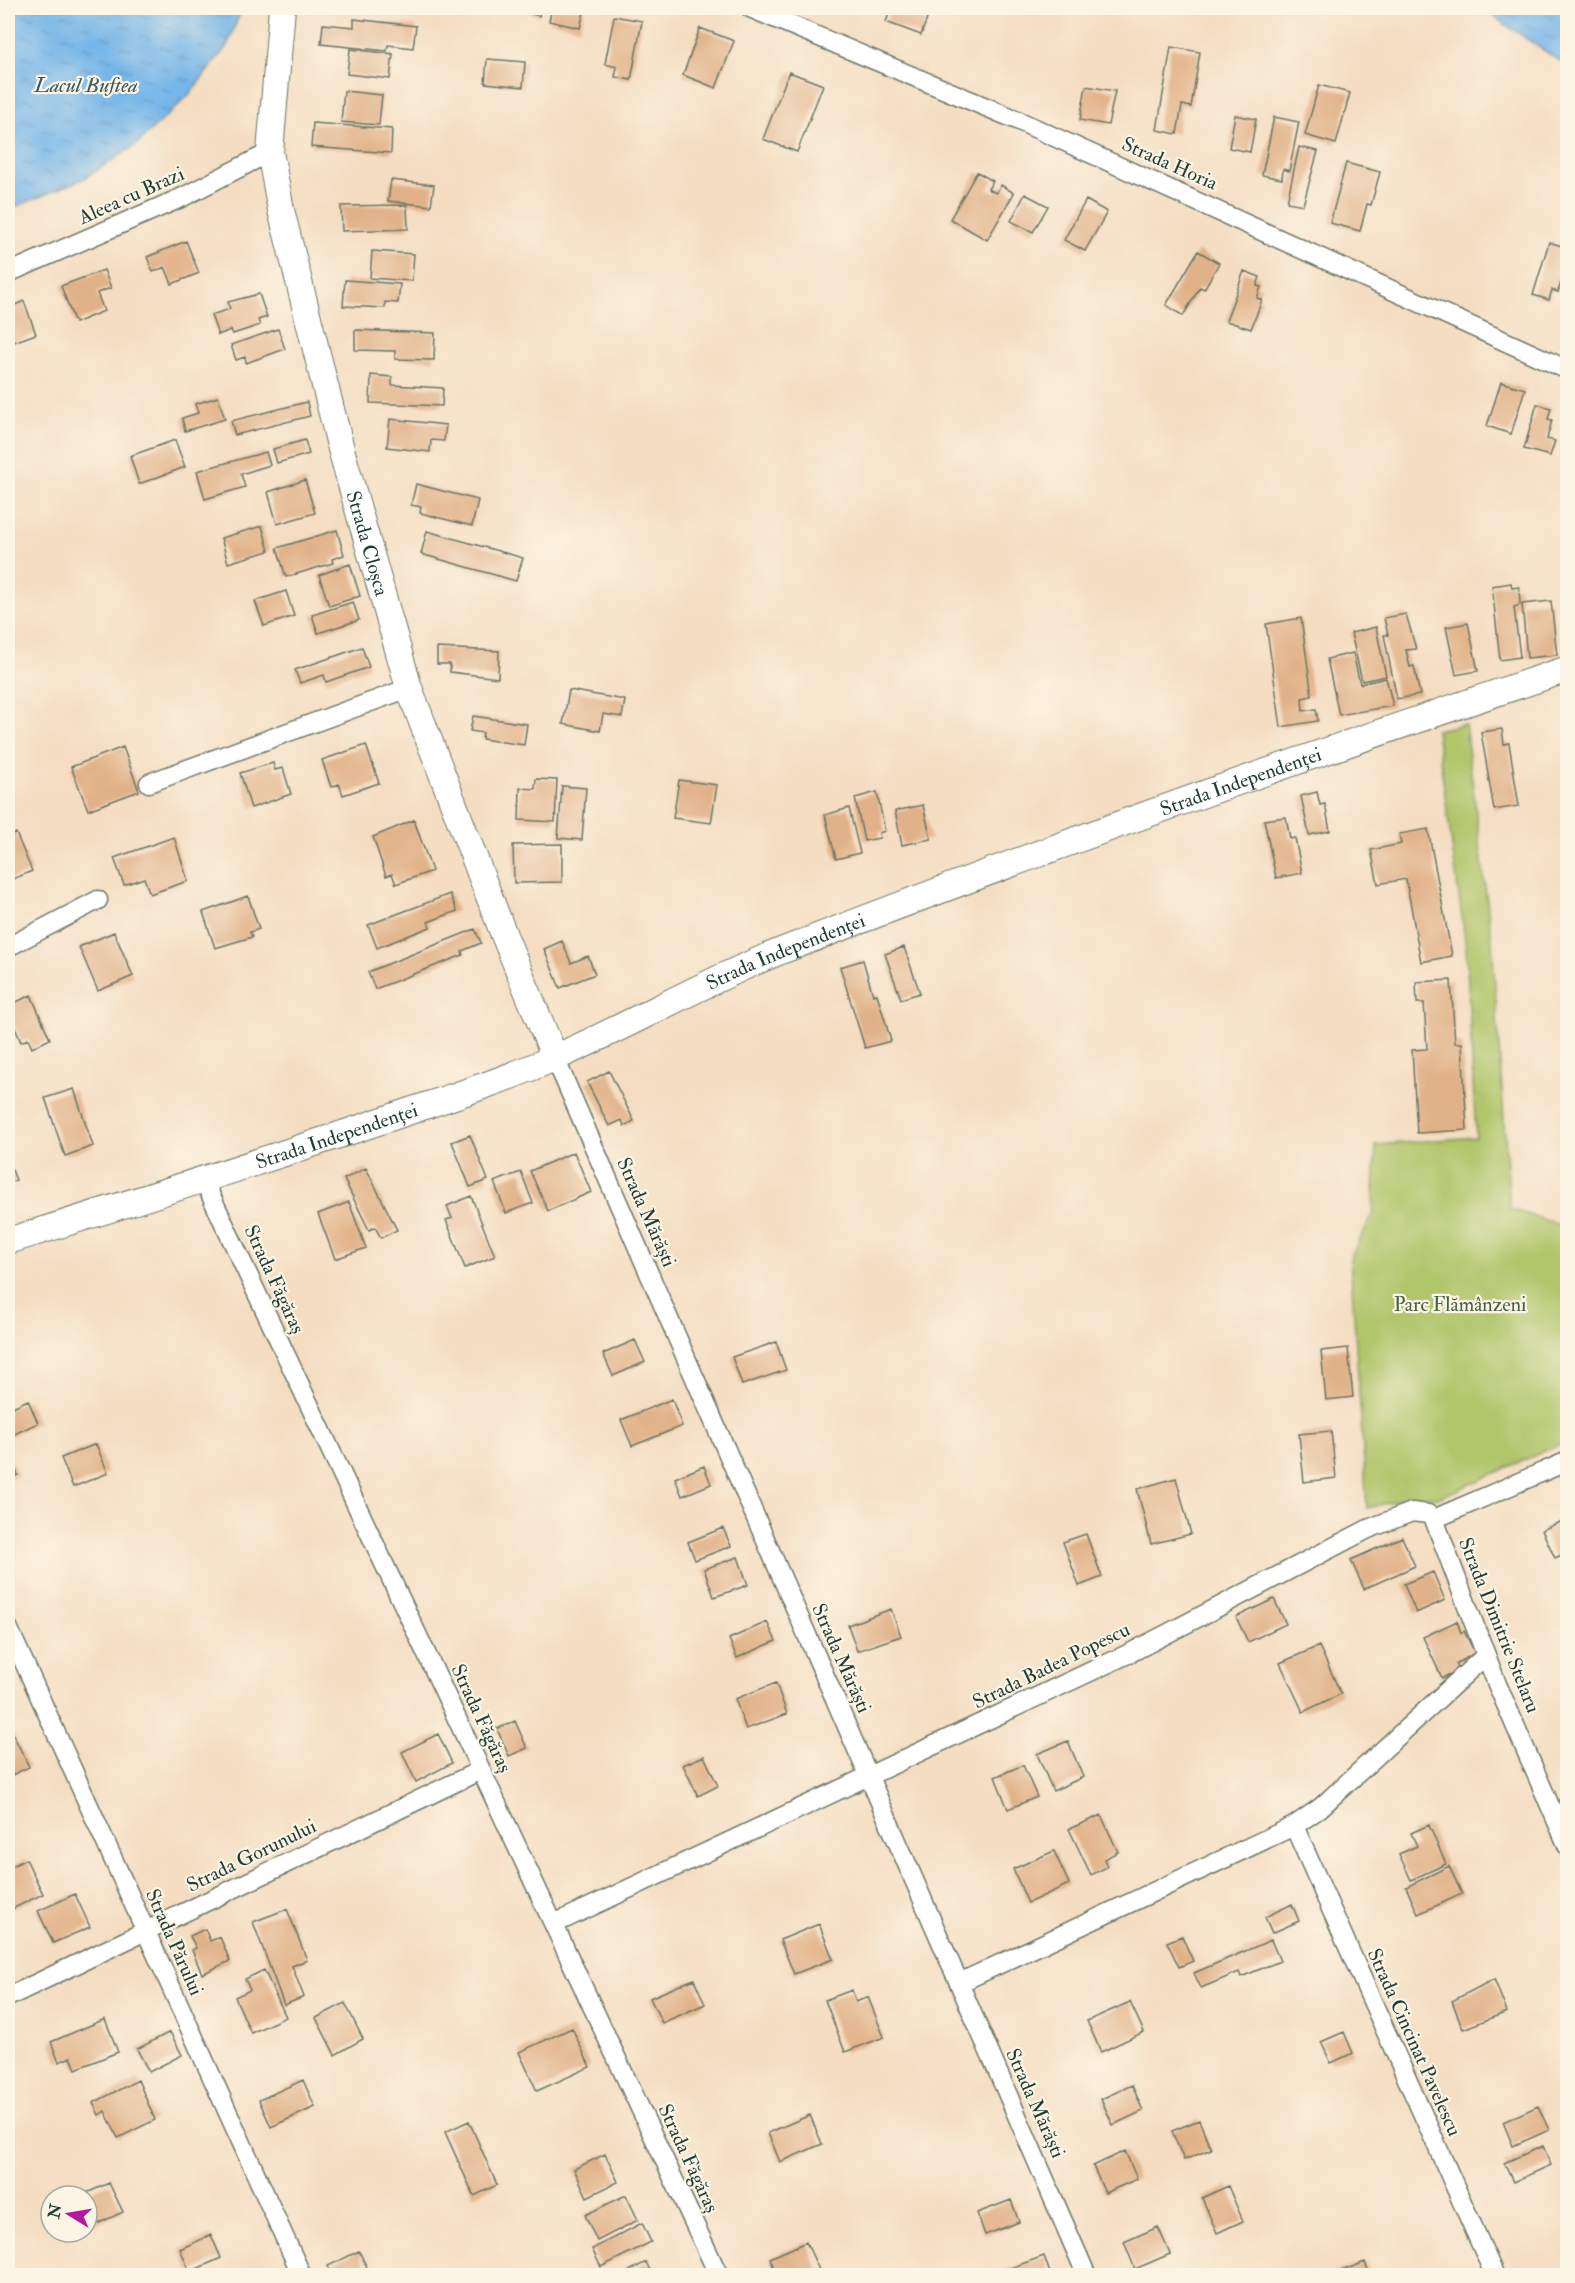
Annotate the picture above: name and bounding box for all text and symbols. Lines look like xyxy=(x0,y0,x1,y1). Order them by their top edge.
water label: Lacul Buftea xyxy=(33,72,138,99)
street label: Strada Horia xyxy=(1118,131,1222,196)
street label: Aleea cu Brazi xyxy=(73,161,188,230)
street label: Strada Cloșca xyxy=(341,488,394,600)
street label: Strada Independenței xyxy=(1157,742,1325,822)
street label: Strada Independenței xyxy=(702,908,869,996)
street label: Strada Independenței xyxy=(252,1097,421,1175)
street label: Strada Mărăști xyxy=(611,1154,682,1271)
street label: Strada Făgăraș xyxy=(239,1221,311,1338)
park label: Parc Flămânzeni xyxy=(1394,1292,1526,1317)
street label: Strada Dimitrie Stelaru xyxy=(1453,1534,1546,1716)
street label: Strada Mărăști xyxy=(806,1600,877,1717)
street label: Strada Badea Popescu xyxy=(968,1617,1134,1715)
street label: Strada Făgăraș xyxy=(446,1660,518,1777)
street label: Strada Gorunului xyxy=(182,1813,320,1898)
street label: Strada Părului xyxy=(140,1885,209,1999)
street label: Strada Cincinat Pavelescu xyxy=(1362,1944,1467,2140)
street label: Strada Mărăști xyxy=(1000,2045,1071,2162)
street label: Strada Făgăraș xyxy=(653,2100,725,2217)
north arrow xyxy=(39,2184,99,2244)
text: N xyxy=(44,2202,67,2221)

